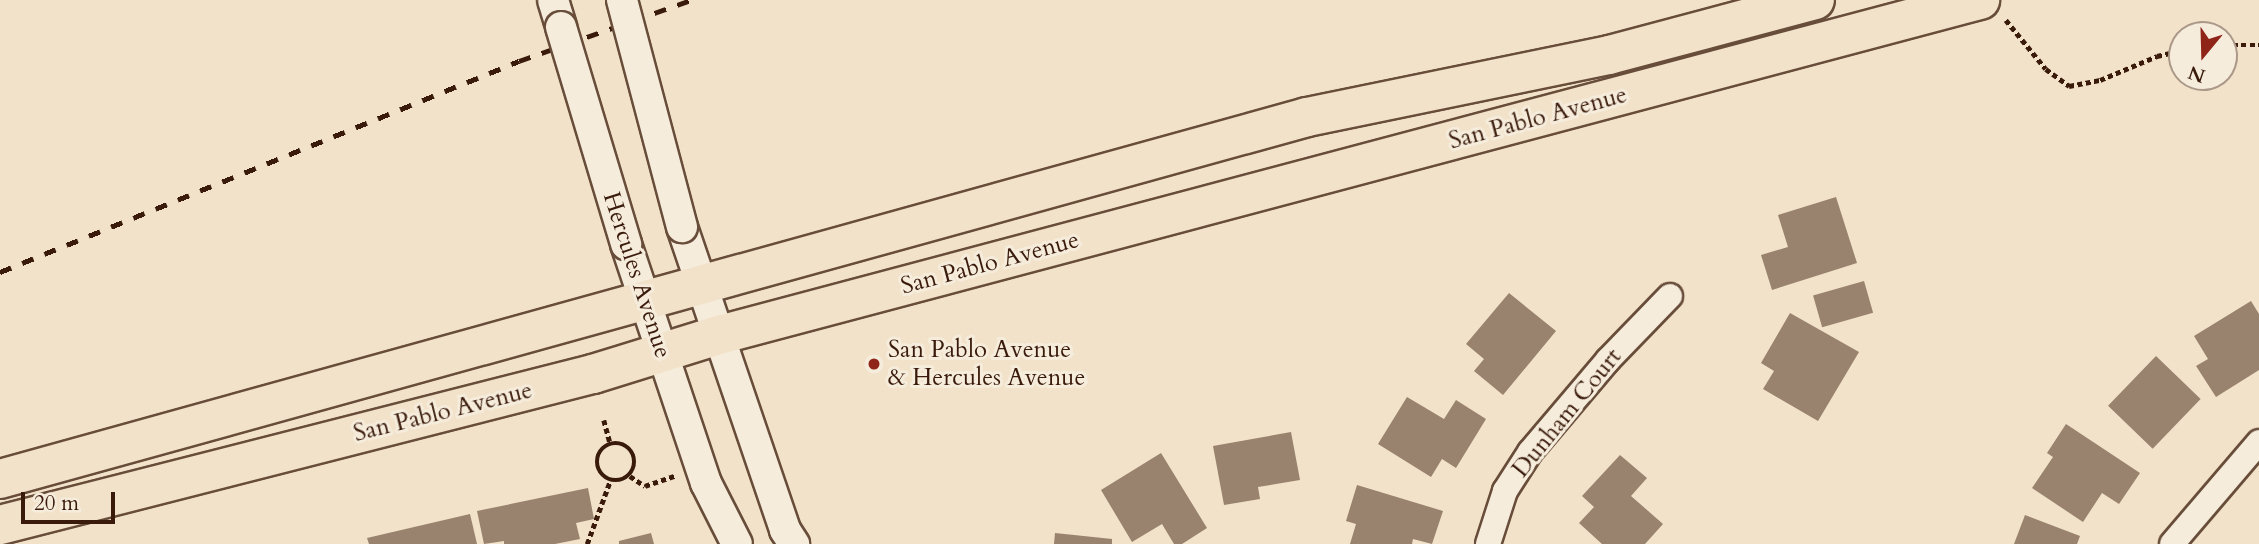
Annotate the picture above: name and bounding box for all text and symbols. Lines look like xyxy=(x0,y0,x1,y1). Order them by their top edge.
north arrow xyxy=(2168,21,2238,91)
text: N xyxy=(2185,59,2209,89)
street label: San Pablo Avenue xyxy=(1446,80,1630,156)
street label: Hercules Avenue xyxy=(597,188,677,362)
street label: San Pablo Avenue xyxy=(898,225,1082,301)
place label: San Pablo Avenue & Hercules Avenue xyxy=(888,336,1085,392)
street label: Dunham Court xyxy=(1506,343,1628,483)
marker: San Pablo Avenue & Hercules Avenue xyxy=(866,356,882,372)
street label: San Pablo Avenue xyxy=(351,376,535,448)
scale bar xyxy=(24,477,119,522)
text: 20 m xyxy=(34,489,79,518)

